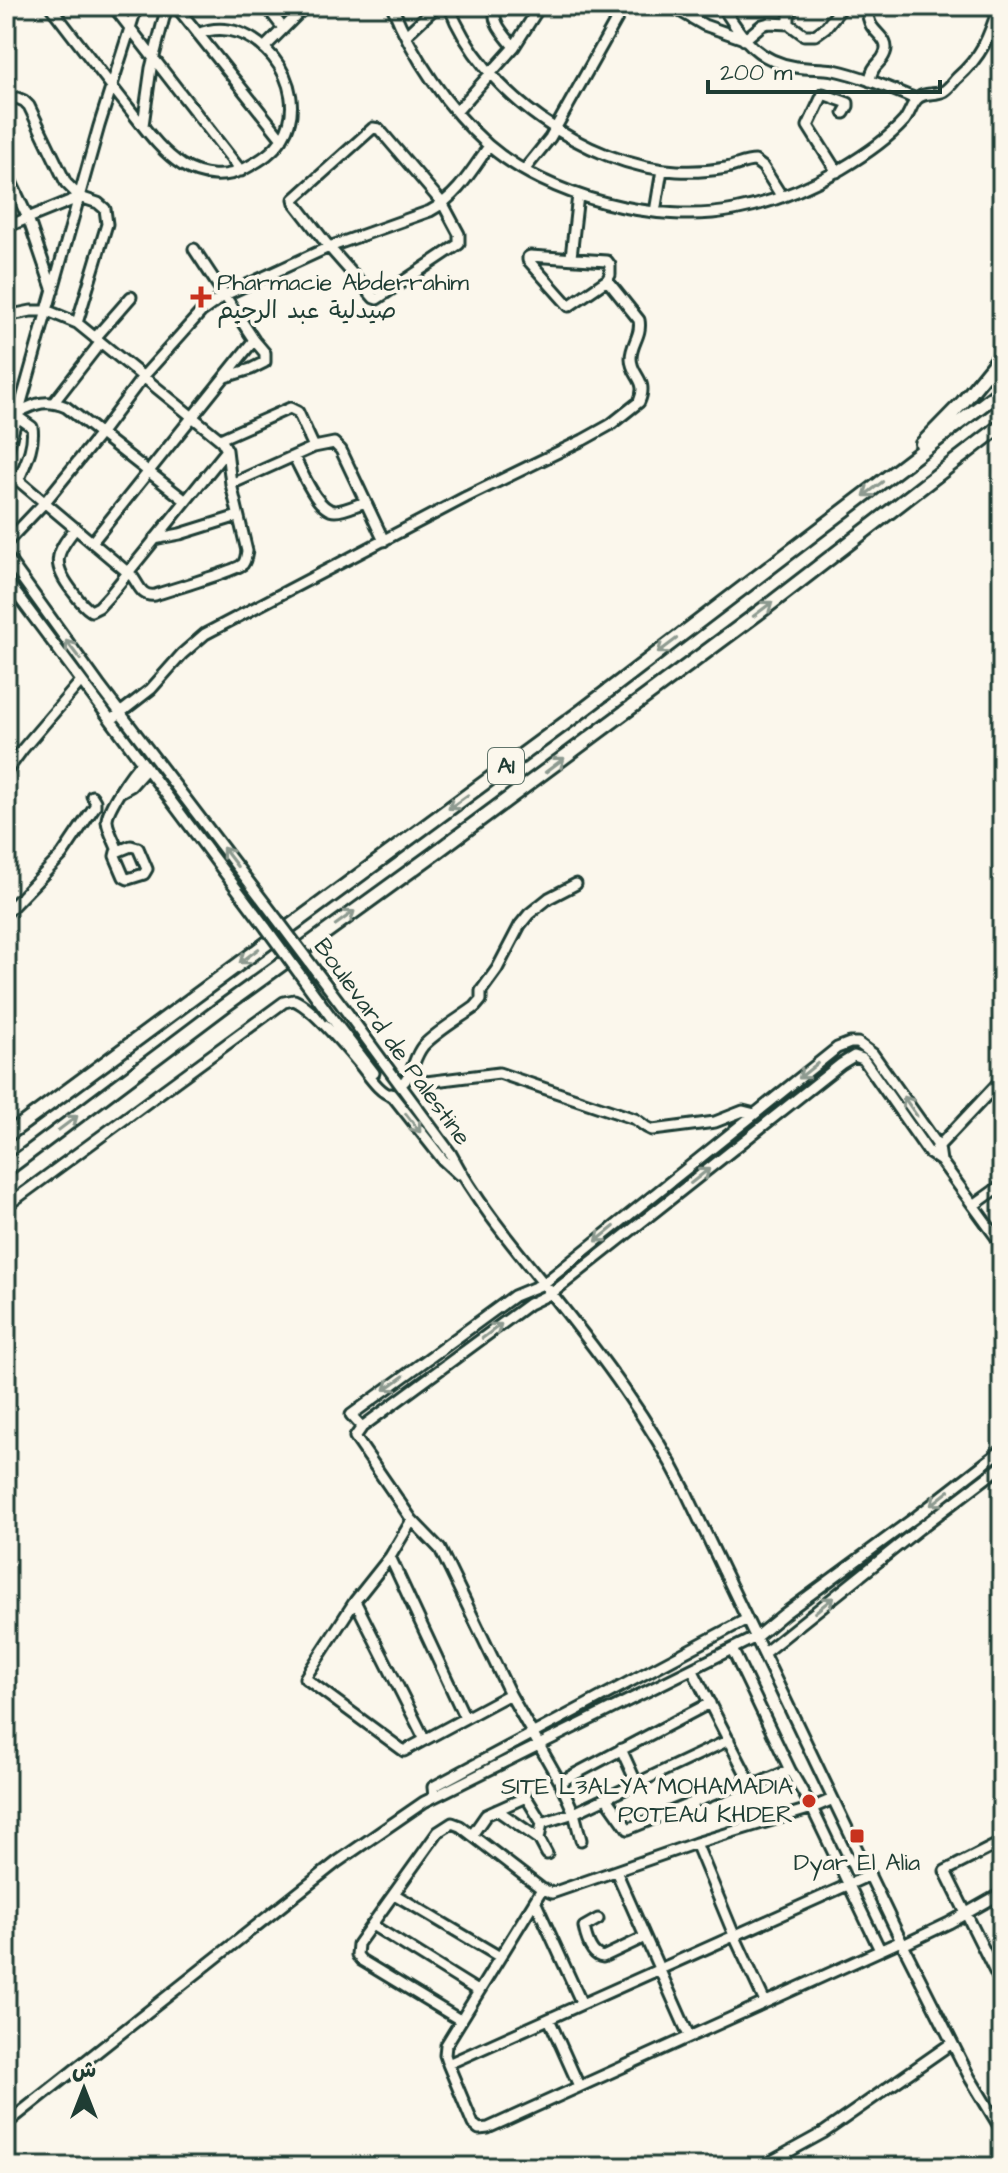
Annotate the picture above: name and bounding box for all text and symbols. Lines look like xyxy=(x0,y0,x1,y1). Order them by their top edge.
scale bar xyxy=(708,44,940,94)
text: 200 m xyxy=(720,56,793,90)
place label: Pharmacie Abderrahim صيدلية عبد الرحيم xyxy=(217,266,469,328)
marker: Pharmacie Abderrahim صيدلية عبد الرحيم xyxy=(192,288,210,306)
one-way arrow xyxy=(863,480,884,497)
one-way arrow xyxy=(752,601,773,618)
one-way arrow xyxy=(656,638,678,655)
one-way arrow xyxy=(65,640,82,661)
road number: A1 xyxy=(488,748,524,784)
one-way arrow xyxy=(543,756,565,773)
one-way arrow xyxy=(448,793,469,810)
one-way arrow xyxy=(221,847,238,868)
one-way arrow xyxy=(333,910,355,926)
street label: Boulevard de Palestine xyxy=(305,931,479,1153)
one-way arrow xyxy=(239,948,260,965)
one-way arrow xyxy=(798,1062,819,1080)
one-way arrow xyxy=(902,1096,918,1118)
one-way arrow xyxy=(405,1112,422,1133)
one-way arrow xyxy=(57,1114,79,1131)
one-way arrow xyxy=(689,1167,710,1184)
one-way arrow xyxy=(595,1225,616,1243)
one-way arrow xyxy=(481,1322,502,1339)
one-way arrow xyxy=(383,1375,405,1392)
one-way arrow xyxy=(930,1489,951,1506)
one-way arrow xyxy=(814,1596,835,1614)
place label: SITE L3ALYA MOHAMADIA POTEAU KHDER xyxy=(501,1770,793,1832)
marker: SITE L3ALYA MOHAMADIA POTEAU KHDER xyxy=(800,1792,818,1810)
marker: Dyar El Alia xyxy=(848,1827,866,1845)
place label: Dyar El Alia xyxy=(794,1846,920,1881)
north arrow xyxy=(44,2049,124,2129)
text: ش xyxy=(72,2055,96,2086)

